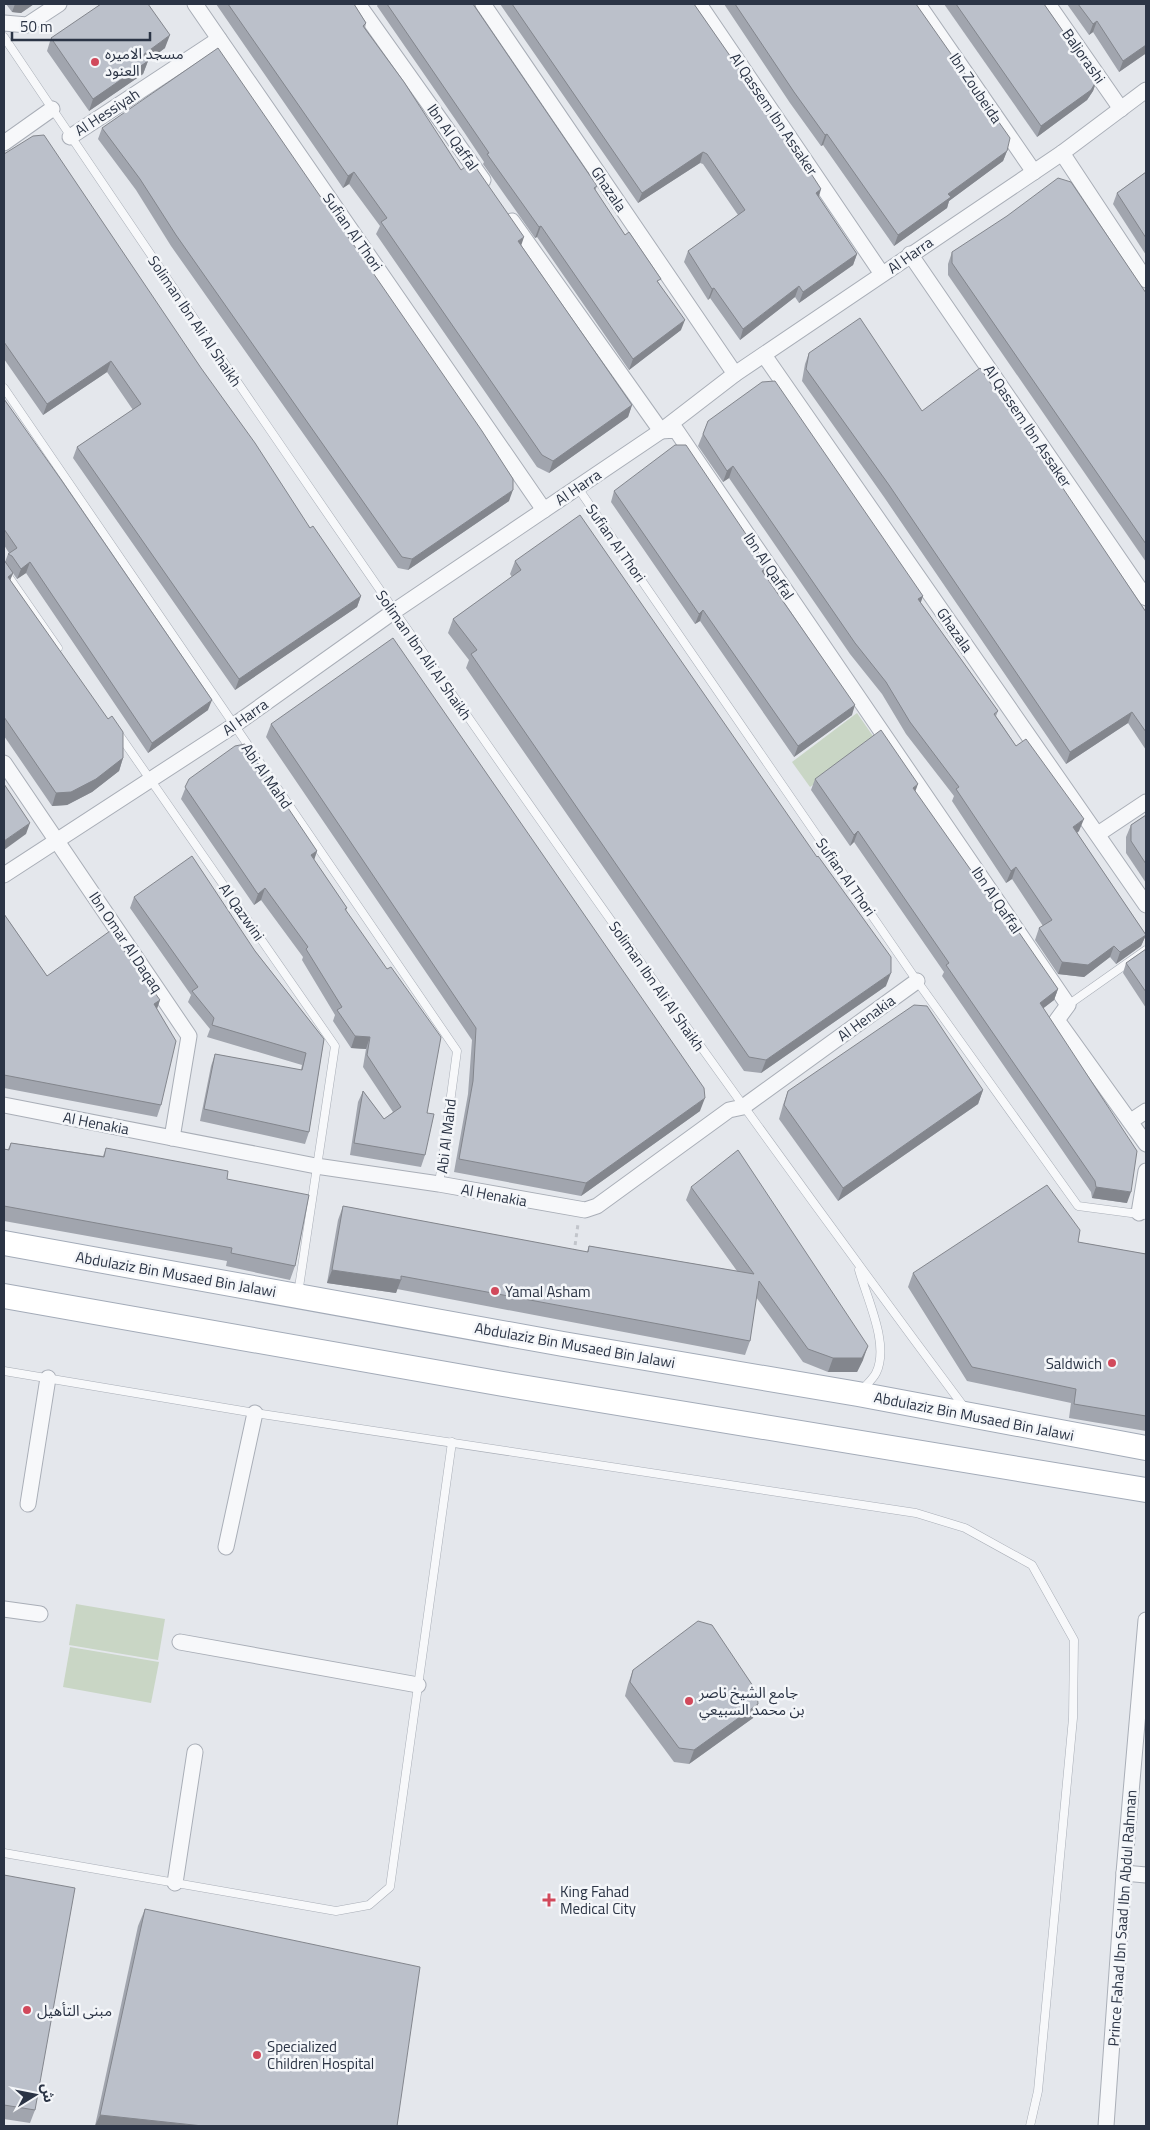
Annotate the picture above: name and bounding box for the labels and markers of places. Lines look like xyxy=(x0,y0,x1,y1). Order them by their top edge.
place label: مسجد الاميره العنود xyxy=(105,42,184,82)
marker: مسجد الاميره العنود xyxy=(89,56,101,68)
place label: Yamal Asham xyxy=(505,1280,590,1303)
marker: Yamal Asham xyxy=(489,1285,501,1297)
place label: Saldwich xyxy=(1046,1352,1102,1375)
marker: Saldwich xyxy=(1106,1357,1118,1369)
place label: جامع الشيخ ناصر بن محمد السبيعي xyxy=(698,1681,804,1721)
marker: جامع الشيخ ناصر بن محمد السبيعي xyxy=(683,1695,695,1707)
place label: King Fahad Medical City xyxy=(560,1880,636,1920)
marker: King Fahad Medical City xyxy=(542,1893,556,1907)
place label: مبنى التأهيل xyxy=(37,1999,112,2022)
marker: مبنى التأهيل xyxy=(21,2004,33,2016)
place label: Specialized Children Hospital xyxy=(267,2035,374,2075)
marker: Specialized Children Hospital xyxy=(251,2049,263,2061)

